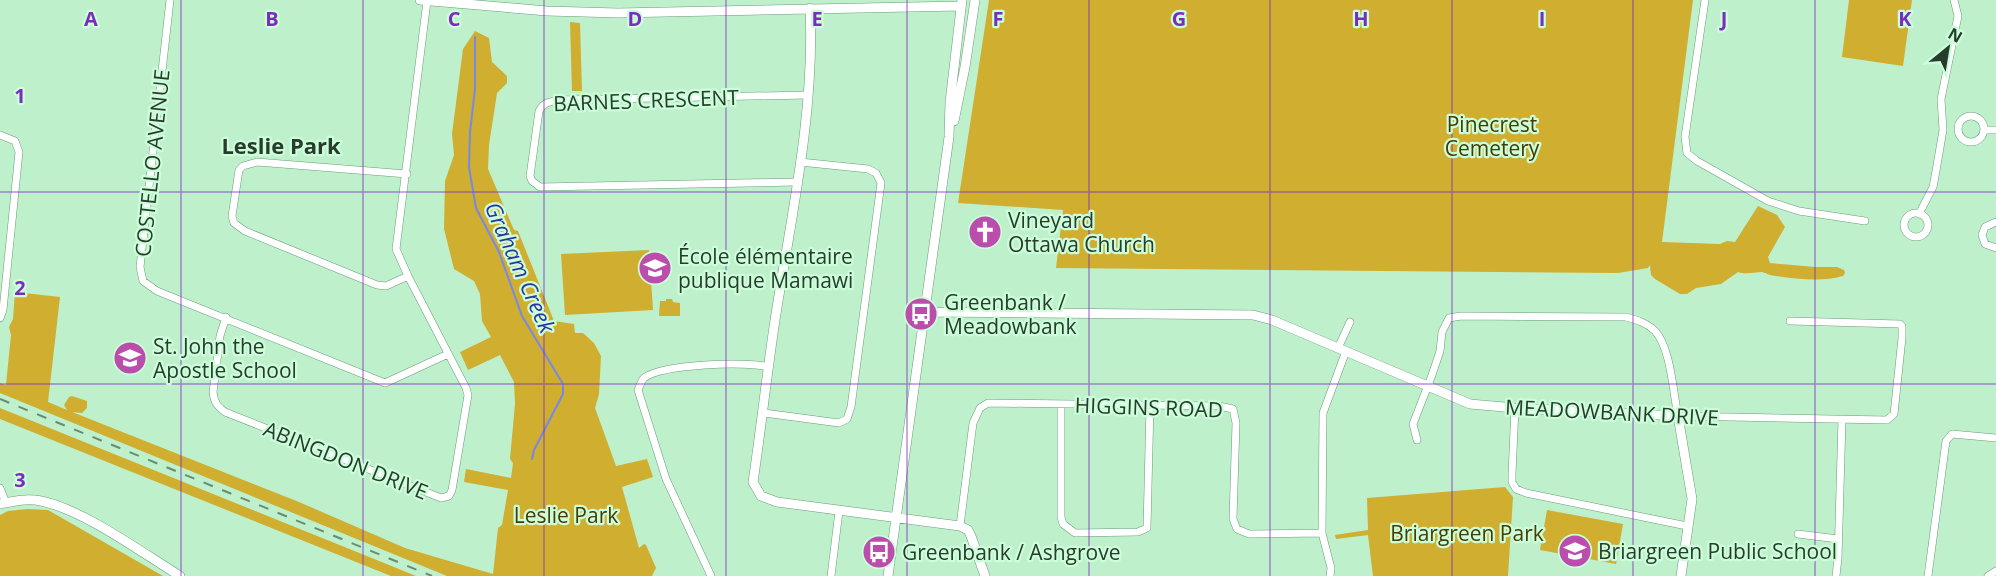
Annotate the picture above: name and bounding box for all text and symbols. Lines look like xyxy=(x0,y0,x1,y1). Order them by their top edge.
text: A xyxy=(84,5,98,32)
text: B xyxy=(265,5,279,32)
text: C xyxy=(448,5,461,32)
text: D xyxy=(628,5,642,32)
text: E xyxy=(811,5,823,32)
text: F xyxy=(993,5,1003,32)
text: G xyxy=(1172,5,1186,32)
text: H xyxy=(1353,5,1369,32)
text: I xyxy=(1539,5,1545,32)
text: J xyxy=(1719,5,1727,32)
text: K xyxy=(1898,5,1912,32)
north arrow xyxy=(1918,18,1978,78)
text: N xyxy=(1944,22,1967,48)
street label: COSTELLO AVENUE xyxy=(128,68,176,258)
text: 1 xyxy=(14,82,26,109)
street label: BARNES CRESCENT xyxy=(553,83,740,117)
park label: Pinecrest Cemetery xyxy=(1445,110,1540,162)
district label: Leslie Park xyxy=(221,130,341,160)
water label: Graham Creek xyxy=(479,197,564,338)
place label: Vineyard Ottawa Church xyxy=(1008,206,1155,258)
church icon: Vineyard Ottawa Church xyxy=(967,214,1003,250)
place label: École élémentaire publique Mamawi xyxy=(678,242,853,294)
school or university icon: École élémentaire publique Mamawi xyxy=(637,250,673,286)
text: 2 xyxy=(14,274,26,301)
place label: Greenbank / Meadowbank xyxy=(944,288,1077,340)
bus stop icon: Greenbank / Meadowbank xyxy=(903,296,939,332)
place label: St. John the Apostle School xyxy=(153,332,297,384)
school or university icon: St. John the Apostle School xyxy=(112,340,148,376)
street label: HIGGINS ROAD xyxy=(1074,390,1224,424)
street label: MEADOWBANK DRIVE xyxy=(1504,392,1720,432)
street label: ABINGDON DRIVE xyxy=(260,414,432,506)
text: 3 xyxy=(14,466,26,493)
park label: Leslie Park xyxy=(514,501,618,529)
park label: Briargreen Park xyxy=(1390,519,1544,547)
school or university icon: Briargreen Public School xyxy=(1557,533,1593,569)
bus stop icon: Greenbank / Ashgrove xyxy=(861,534,897,570)
place label: Briargreen Public School xyxy=(1598,537,1837,565)
place label: Greenbank / Ashgrove xyxy=(902,538,1120,566)

